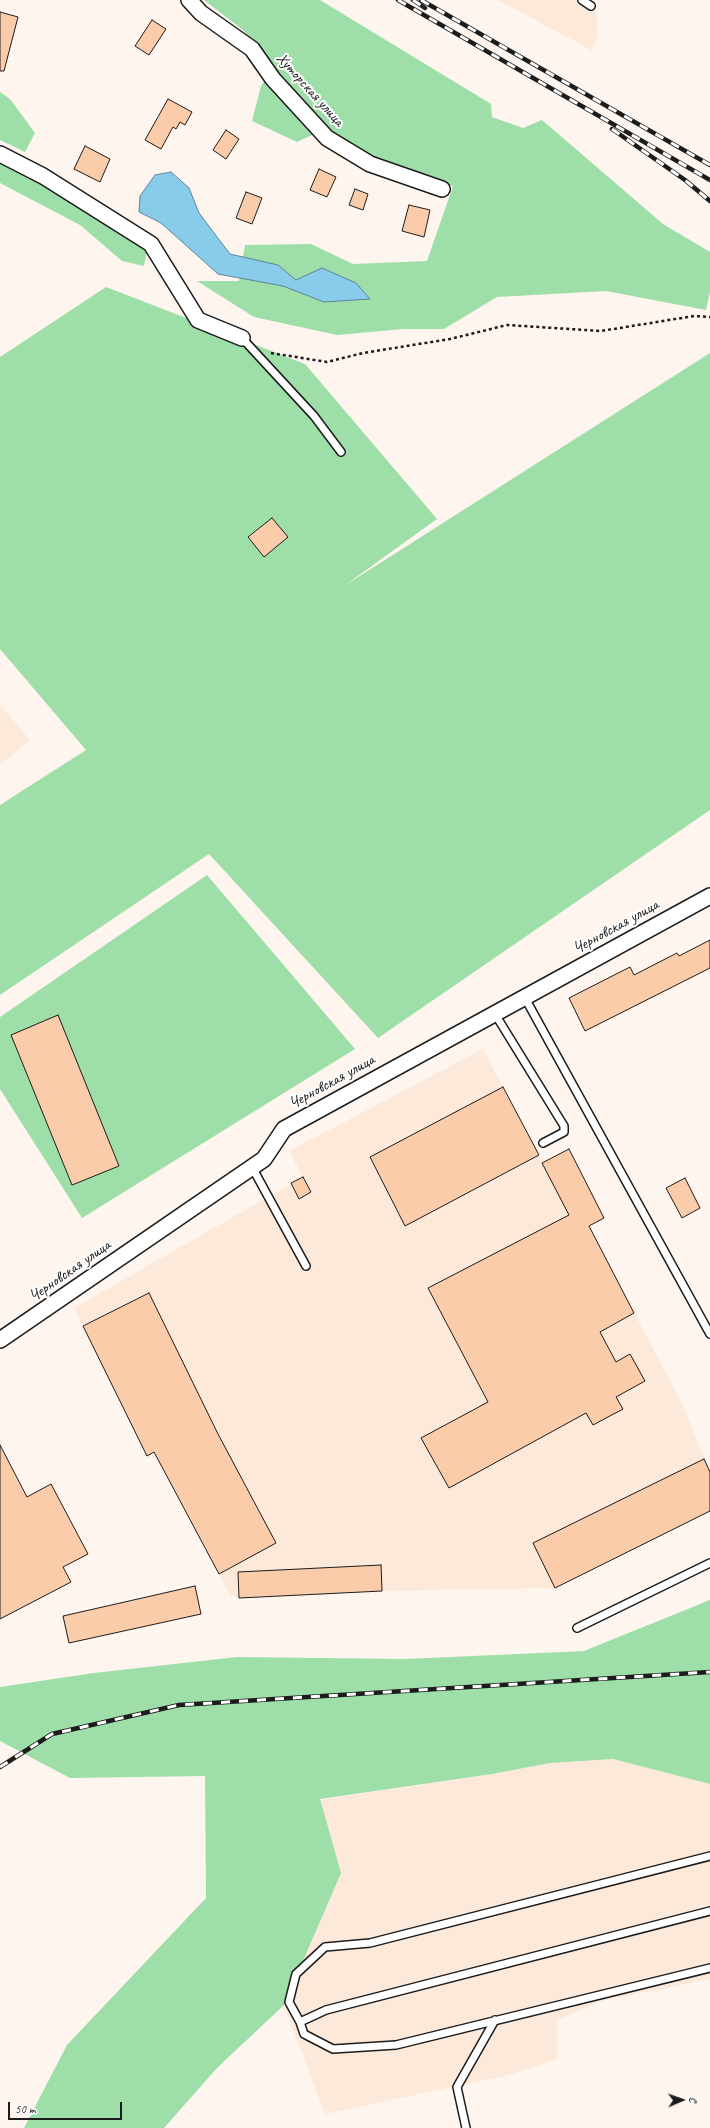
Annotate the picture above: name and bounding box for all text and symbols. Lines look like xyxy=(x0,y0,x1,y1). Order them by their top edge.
street label: Хуторская улица xyxy=(272,49,348,131)
street label: Черновская улица xyxy=(570,896,662,958)
street label: Черновская улица xyxy=(286,1051,378,1113)
street label: Черновская улица xyxy=(26,1236,114,1306)
north arrow xyxy=(662,2080,702,2120)
scale bar xyxy=(10,2094,124,2120)
text: С xyxy=(687,2097,701,2103)
text: 50 m xyxy=(15,2101,35,2117)

